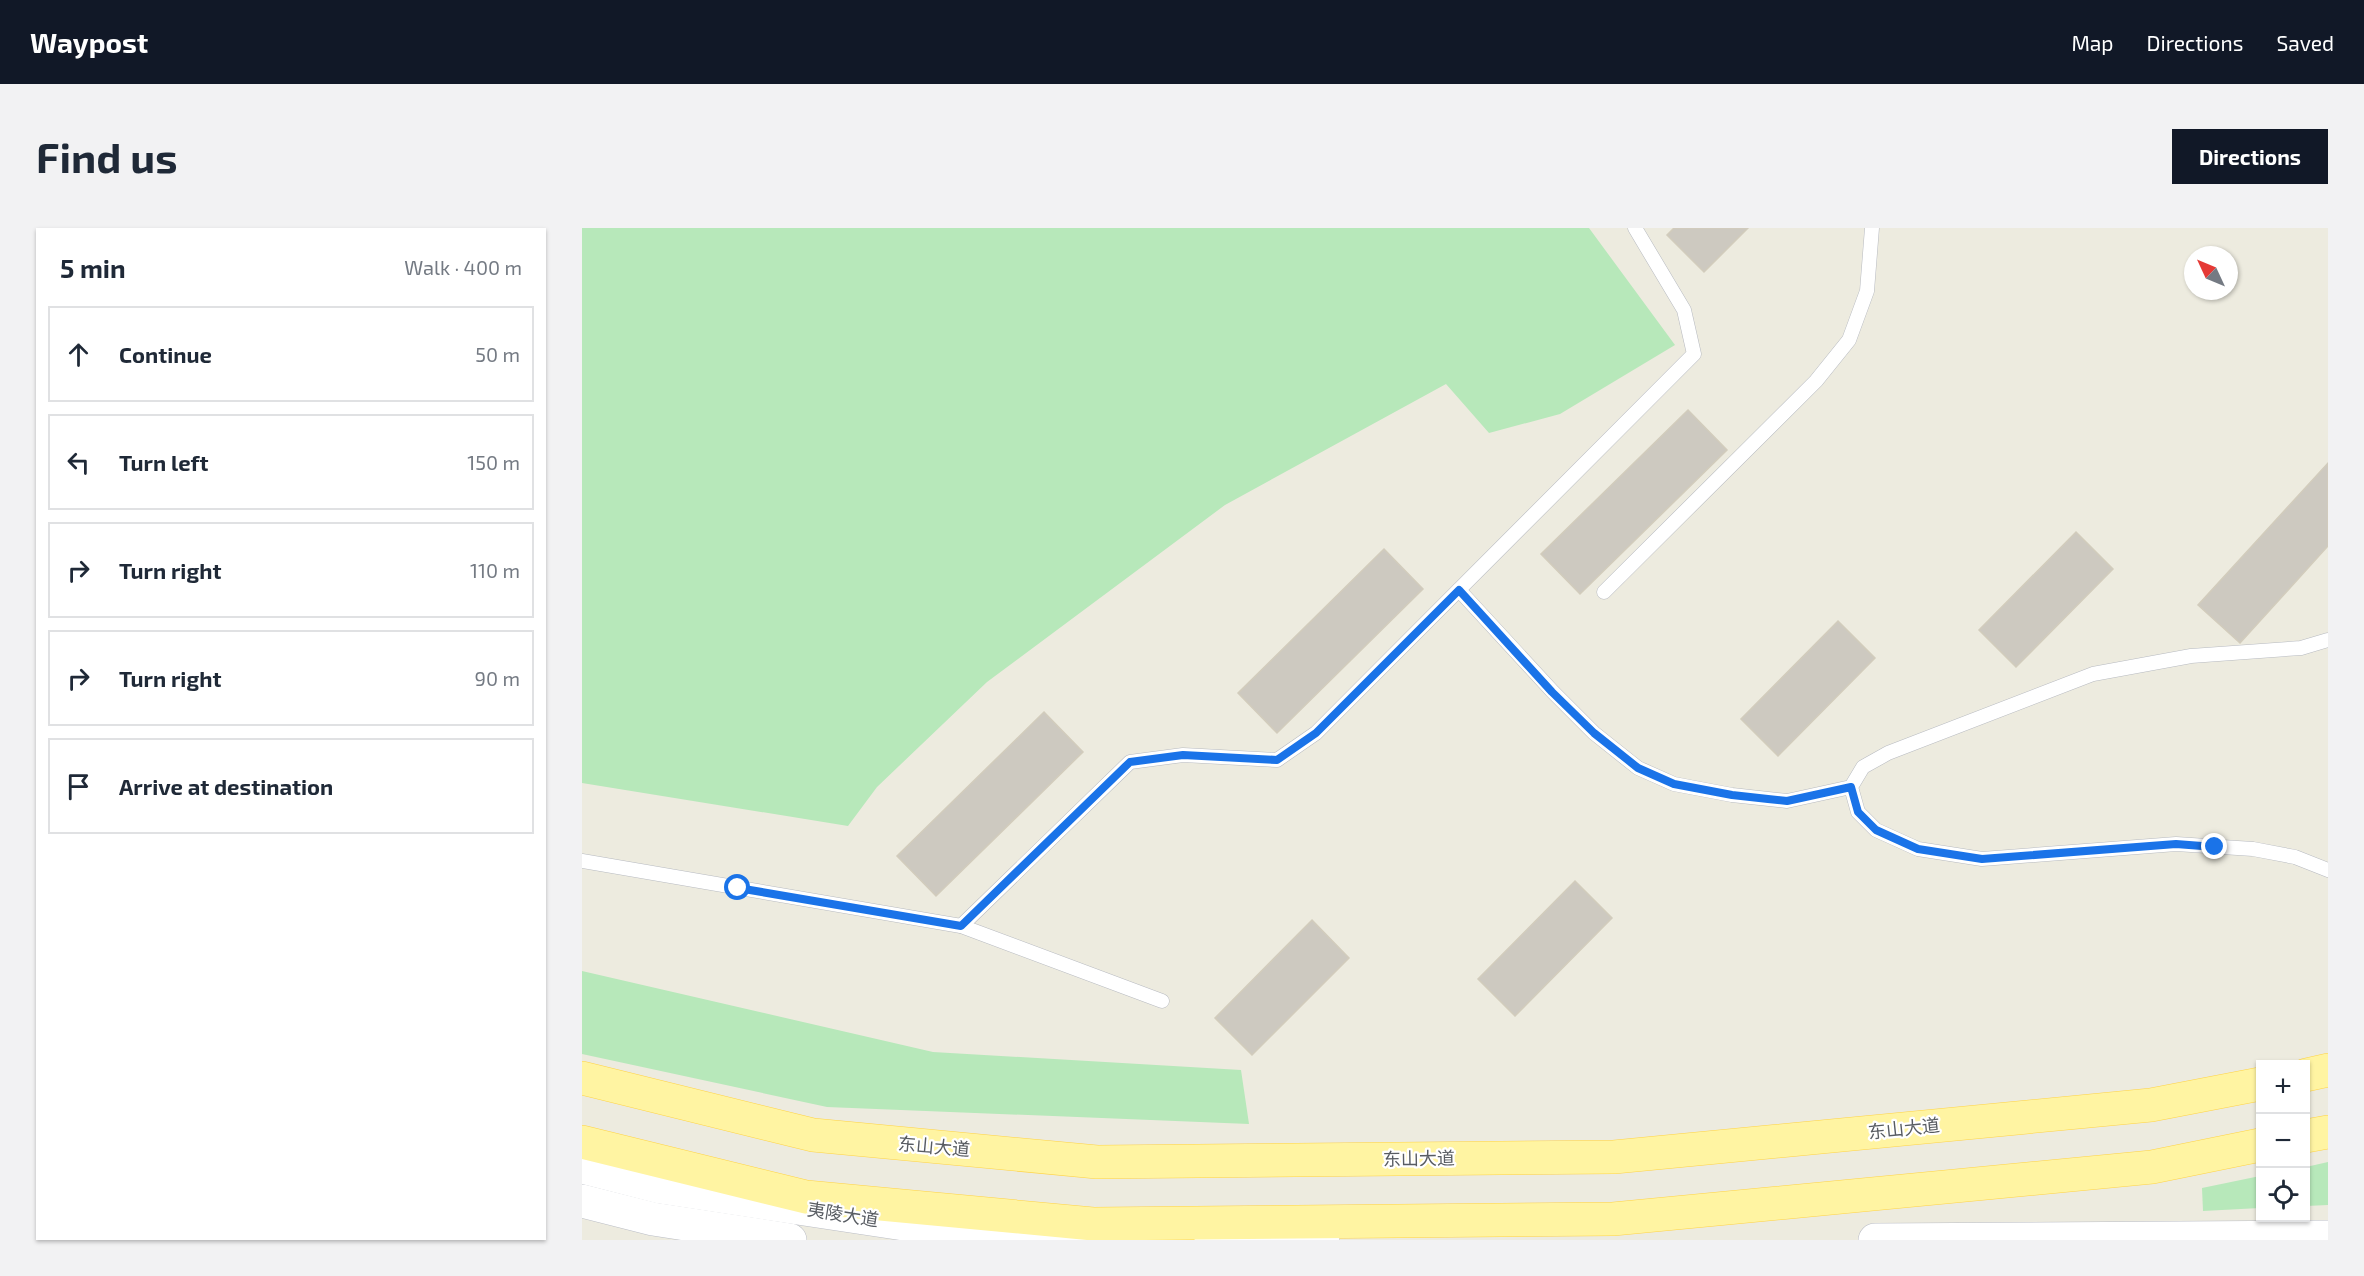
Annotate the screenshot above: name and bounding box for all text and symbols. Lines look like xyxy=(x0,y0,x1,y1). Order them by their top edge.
text: Waypost xyxy=(30,25,148,59)
text: Map xyxy=(2071,30,2114,55)
text: Directions xyxy=(2147,30,2243,55)
text: Saved xyxy=(2276,30,2334,55)
button: Directions xyxy=(2172,129,2328,184)
text: Find us xyxy=(36,131,178,181)
north arrow xyxy=(2184,246,2238,300)
text: 5 min xyxy=(60,252,126,283)
text: Walk · 400 m xyxy=(404,255,522,279)
icon: ahead xyxy=(62,338,95,371)
text: Continue xyxy=(119,341,212,367)
text: 50 m xyxy=(475,342,520,366)
icon: left xyxy=(62,446,95,479)
text: Turn left xyxy=(119,449,208,475)
text: 150 m xyxy=(467,450,520,474)
icon: right xyxy=(62,554,95,587)
text: Turn right xyxy=(119,557,221,583)
text: 110 m xyxy=(470,558,520,582)
icon: right xyxy=(62,662,95,695)
text: Turn right xyxy=(119,665,221,691)
text: 90 m xyxy=(475,666,520,690)
icon: arrive xyxy=(62,770,95,803)
text: Arrive at destination xyxy=(119,773,333,799)
route end xyxy=(2201,833,2227,859)
route start xyxy=(724,874,750,900)
map controls xyxy=(2256,1060,2310,1222)
button: + xyxy=(2256,1060,2310,1114)
street label: 东山大道 xyxy=(1867,1113,1941,1143)
button: − xyxy=(2256,1114,2310,1168)
street label: 东山大道 xyxy=(897,1132,971,1160)
street label: 东山大道 xyxy=(1383,1146,1455,1170)
button: locate xyxy=(2256,1168,2310,1222)
street label: 夷陵大道 xyxy=(806,1198,880,1231)

